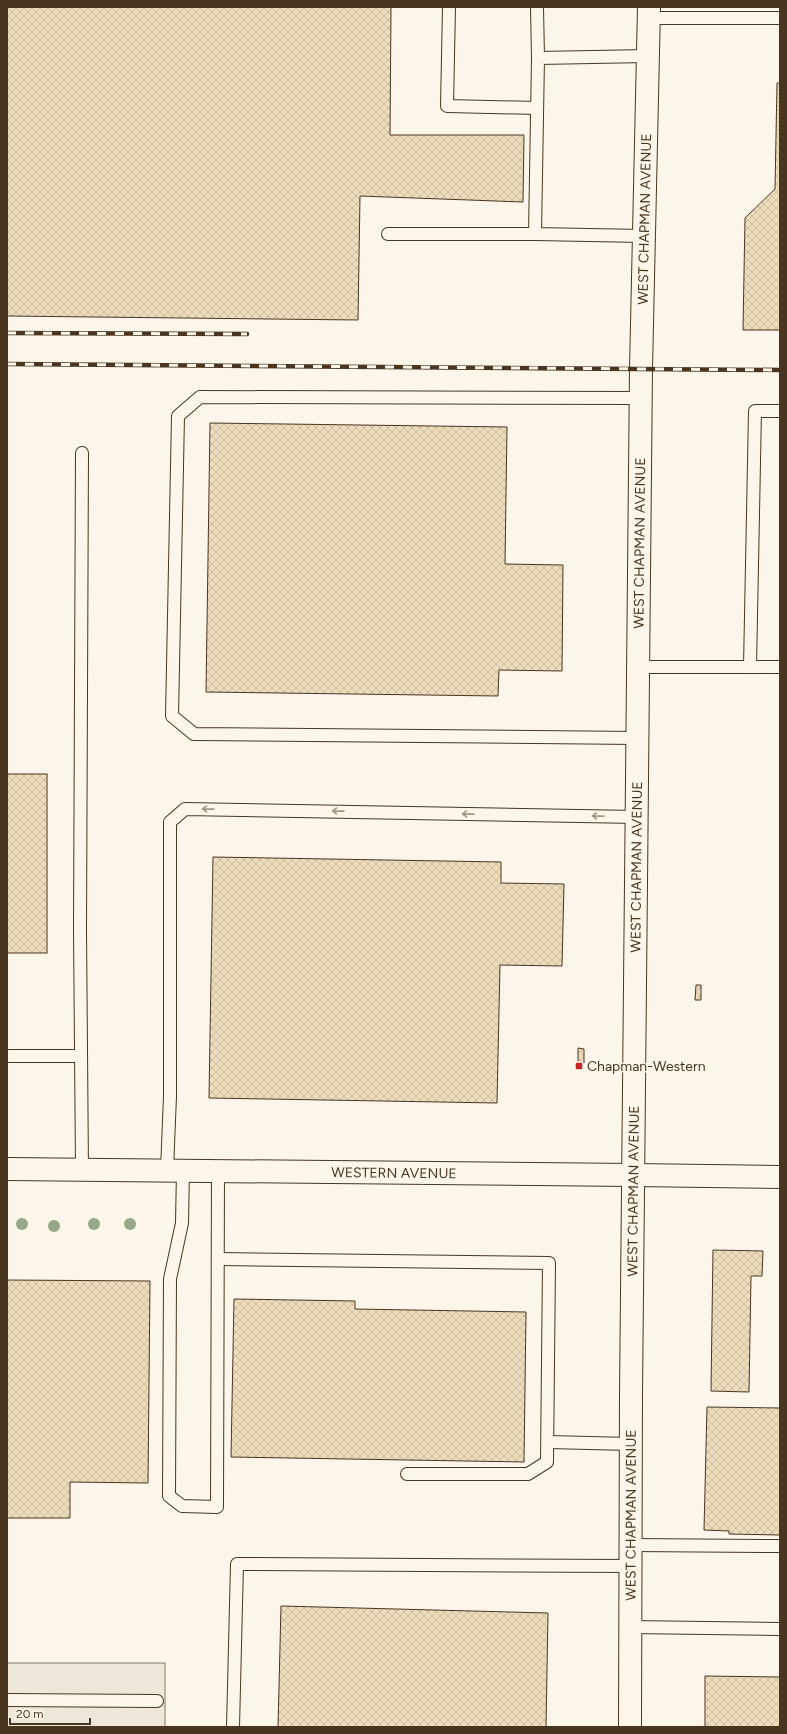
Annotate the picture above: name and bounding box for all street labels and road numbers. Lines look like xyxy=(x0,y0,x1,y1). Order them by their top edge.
street label: WEST CHAPMAN AVENUE xyxy=(634,133,655,305)
street label: WEST CHAPMAN AVENUE xyxy=(630,457,649,629)
street label: WEST CHAPMAN AVENUE xyxy=(627,781,646,953)
street label: WEST CHAPMAN AVENUE xyxy=(624,1105,643,1277)
street label: WESTERN AVENUE xyxy=(331,1164,457,1182)
street label: WEST CHAPMAN AVENUE xyxy=(622,1429,640,1601)

